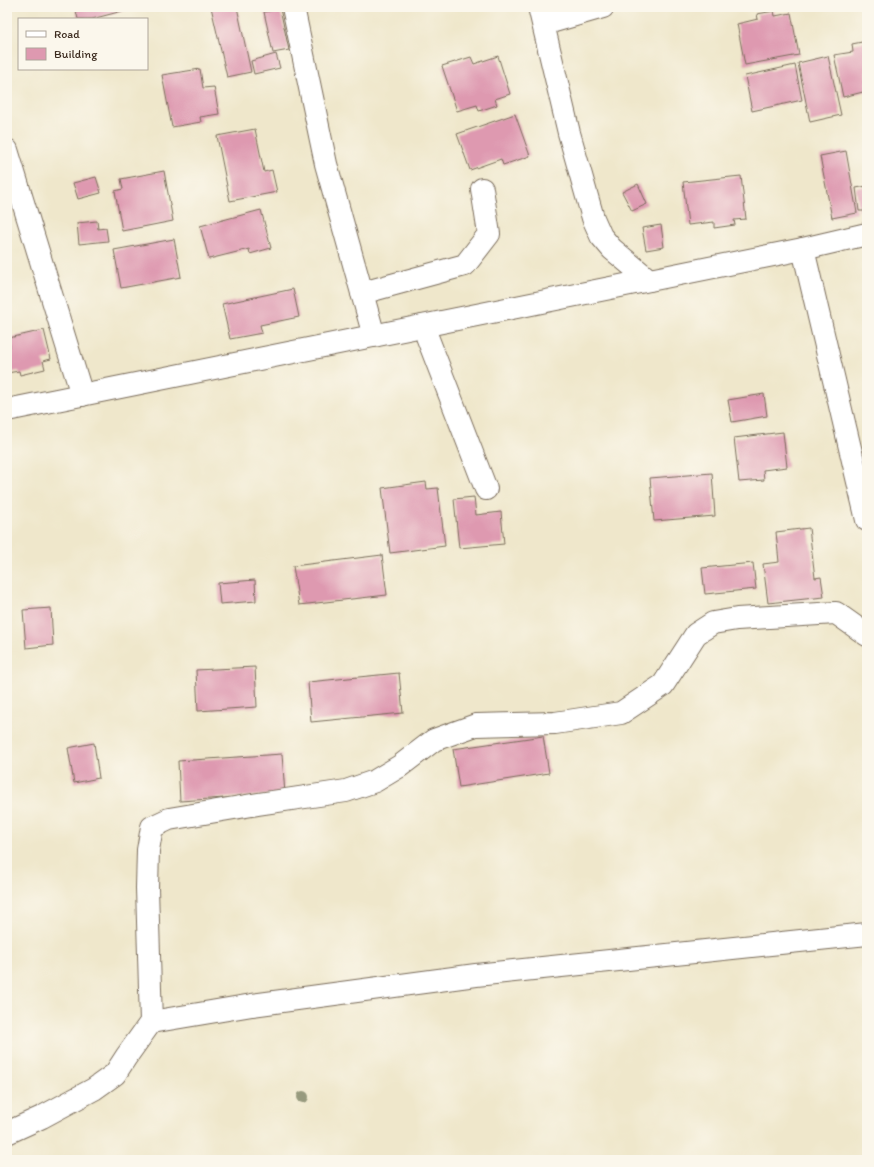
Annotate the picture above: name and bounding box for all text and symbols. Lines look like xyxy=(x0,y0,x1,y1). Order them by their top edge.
legend xyxy=(18,18,148,70)
text: Road xyxy=(54,27,80,41)
text: Building xyxy=(54,47,98,61)

